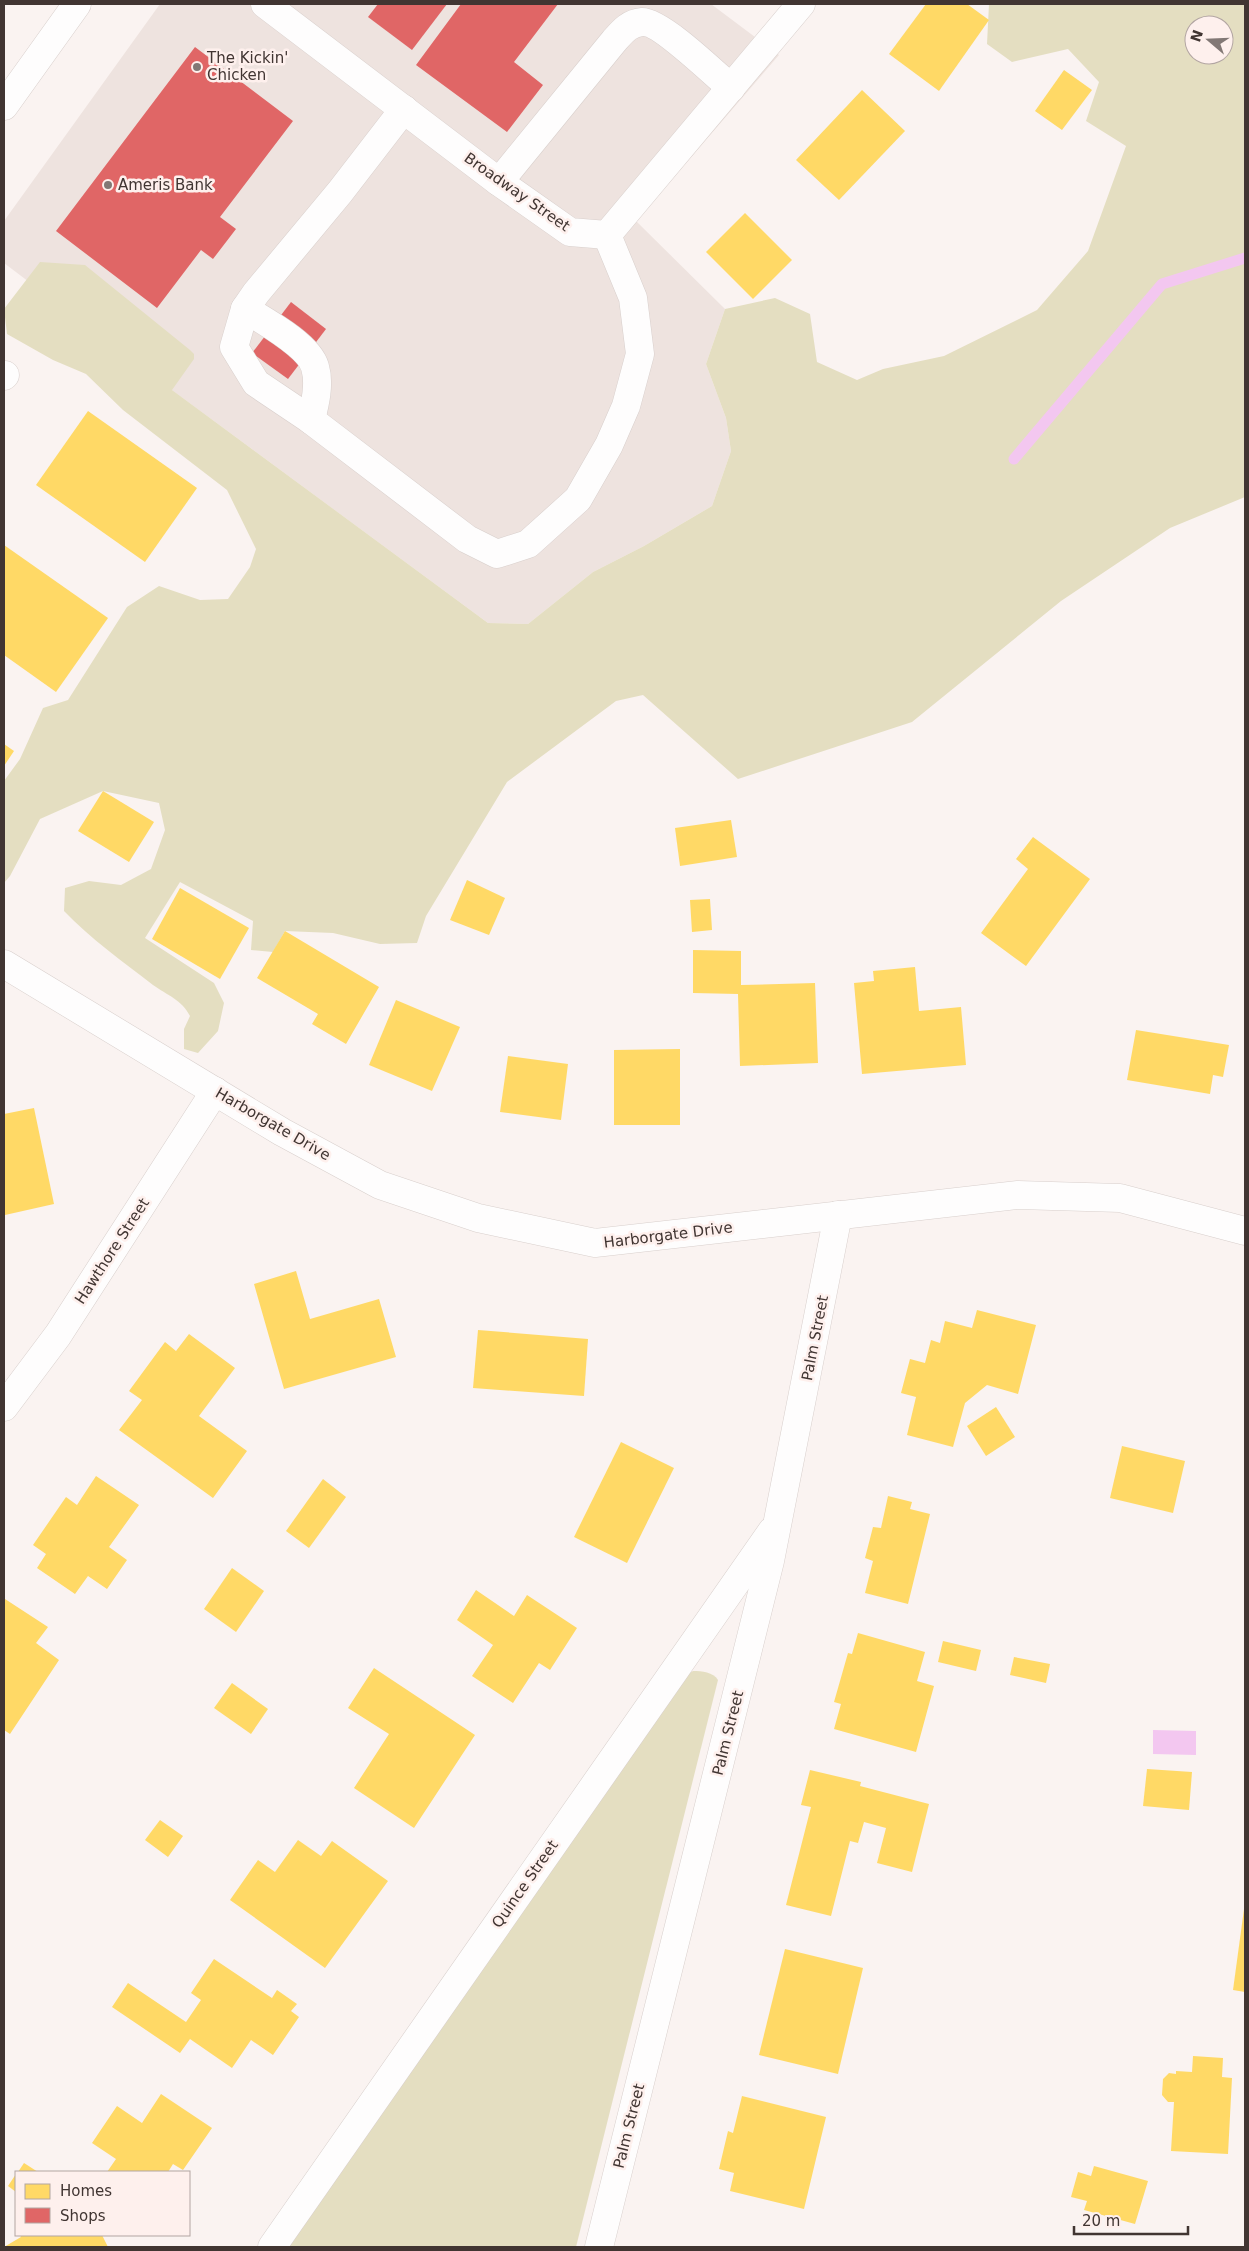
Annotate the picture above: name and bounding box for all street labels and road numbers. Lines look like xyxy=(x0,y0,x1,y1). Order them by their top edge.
street label: Broadway Street xyxy=(461,149,573,235)
street label: Harborgate Drive xyxy=(212,1084,334,1164)
street label: Hawthore Street xyxy=(71,1195,153,1307)
street label: Harborgate Drive xyxy=(602,1218,734,1252)
street label: Palm Street xyxy=(798,1294,832,1382)
street label: Palm Street xyxy=(709,1689,747,1777)
street label: Quince Street xyxy=(488,1837,562,1931)
street label: Palm Street xyxy=(610,2082,648,2170)

